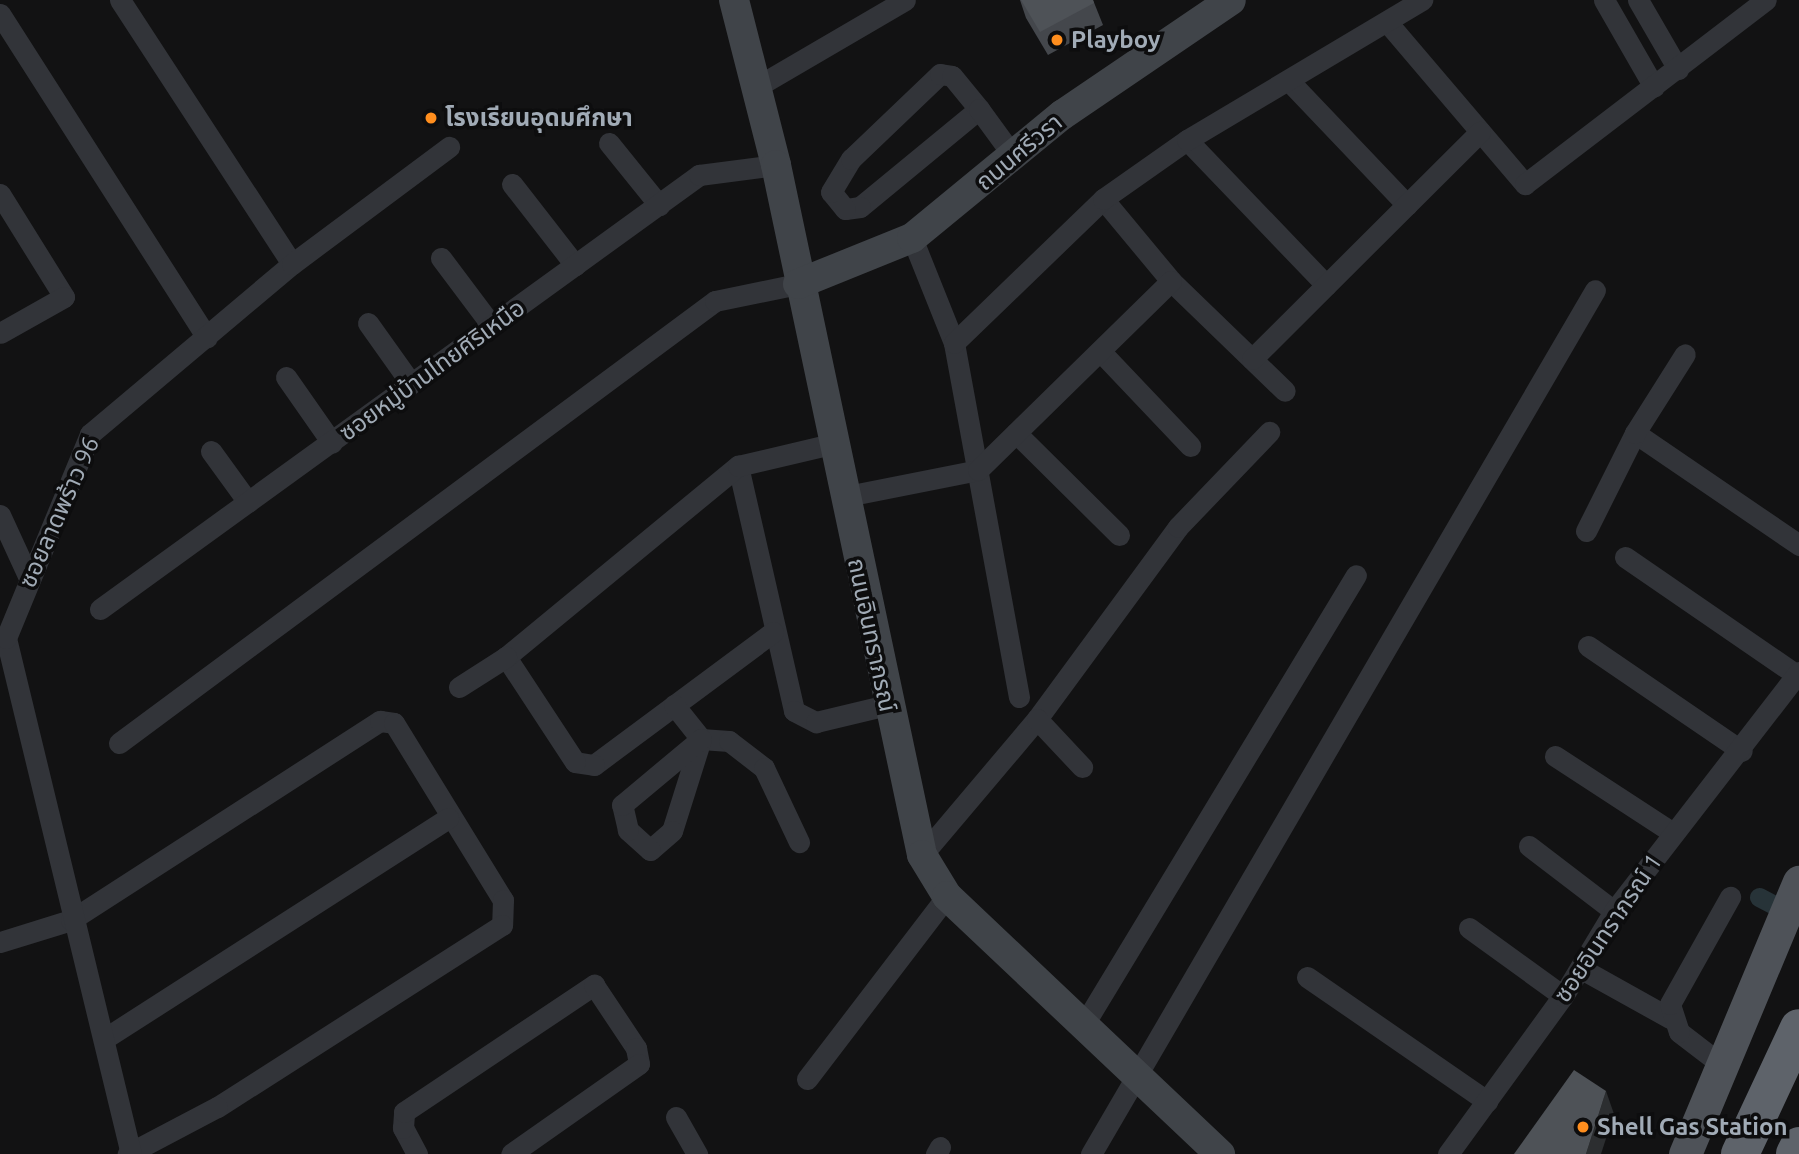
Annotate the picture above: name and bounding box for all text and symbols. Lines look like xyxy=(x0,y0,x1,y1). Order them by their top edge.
place label: Playboy xyxy=(1071,26,1161,54)
marker: Playboy xyxy=(1049,32,1065,48)
place label: โรงเรียนอุดมศึกษา xyxy=(445,104,633,132)
street label: ถนนศรีวรา xyxy=(970,108,1068,196)
marker: โรงเรียนอุดมศึกษา xyxy=(423,110,439,126)
street label: ซอยหมู่บ้านไทยศิริเหนือ xyxy=(334,293,530,447)
street label: ซอยลาดพร้าว 96 xyxy=(13,432,105,592)
street label: ถนนอินทราภรณ์ xyxy=(842,555,902,715)
street label: ซอยอินทราภรณ์ 1 xyxy=(1548,848,1668,1008)
place label: Shell Gas Station xyxy=(1597,1113,1788,1141)
marker: Shell Gas Station xyxy=(1575,1119,1591,1135)

